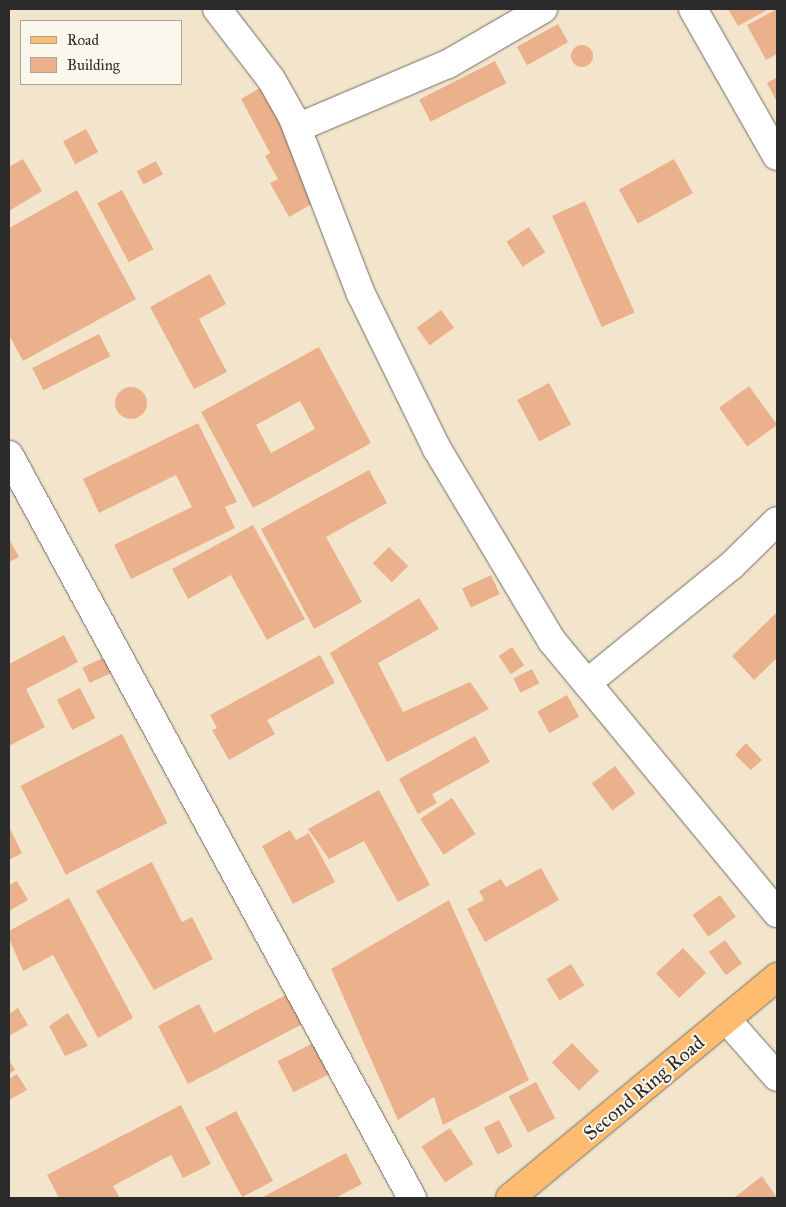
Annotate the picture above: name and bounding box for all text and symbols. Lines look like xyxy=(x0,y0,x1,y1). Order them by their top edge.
legend xyxy=(20,20,182,85)
text: Road xyxy=(67,31,99,49)
text: Building xyxy=(67,56,120,74)
street label: Second Ring Road xyxy=(579,1030,709,1146)

